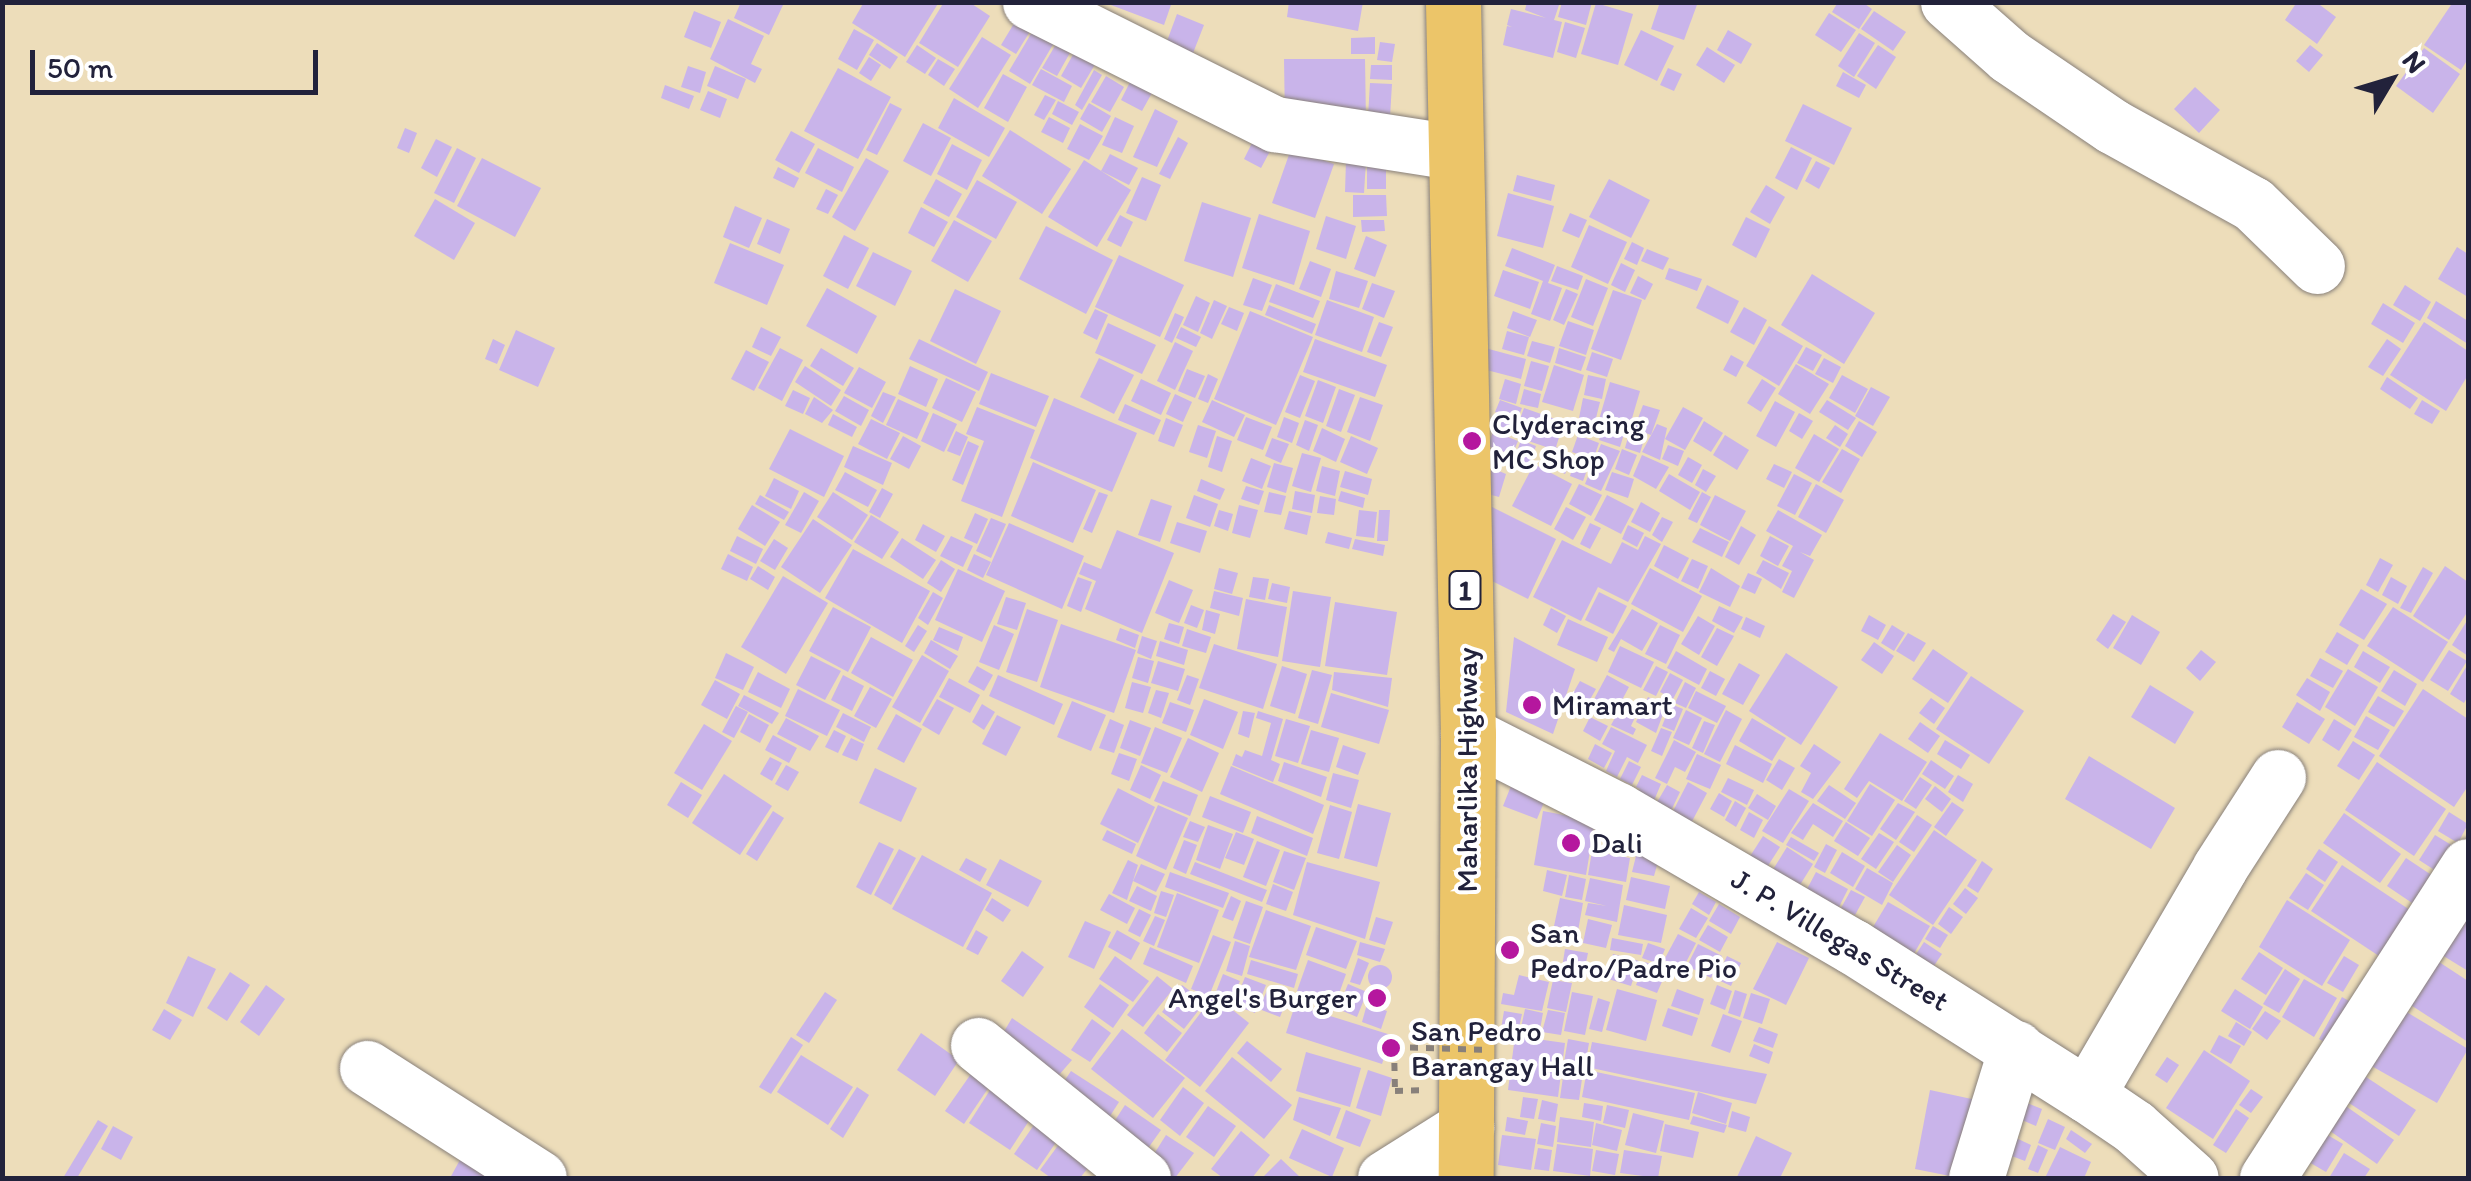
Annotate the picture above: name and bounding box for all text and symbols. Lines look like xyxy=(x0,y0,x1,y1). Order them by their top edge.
scale bar xyxy=(35,30,322,92)
north arrow xyxy=(2341,30,2441,130)
text: N xyxy=(2395,44,2434,79)
text: 50 m xyxy=(47,49,113,86)
place label: Clyderacing MC Shop xyxy=(1492,406,1645,476)
marker: Clyderacing MC Shop xyxy=(1461,430,1483,452)
road number: 1 xyxy=(1448,567,1482,613)
street label: Maharlika Highway xyxy=(1449,648,1485,892)
place label: Miramart xyxy=(1552,687,1673,723)
marker: Miramart xyxy=(1521,694,1543,716)
place label: Dali xyxy=(1591,825,1643,861)
marker: Dali xyxy=(1560,832,1582,854)
street label: J. P. Villegas Street xyxy=(1725,861,1955,1019)
place label: San Pedro/Padre Pio xyxy=(1530,915,1737,986)
marker: San Pedro/Padre Pio xyxy=(1499,939,1521,961)
place label: Angel's Burger xyxy=(1168,980,1357,1016)
marker: Angel's Burger xyxy=(1366,987,1388,1009)
place label: San Pedro Barangay Hall xyxy=(1411,1013,1594,1084)
marker: San Pedro Barangay Hall xyxy=(1380,1037,1402,1059)

